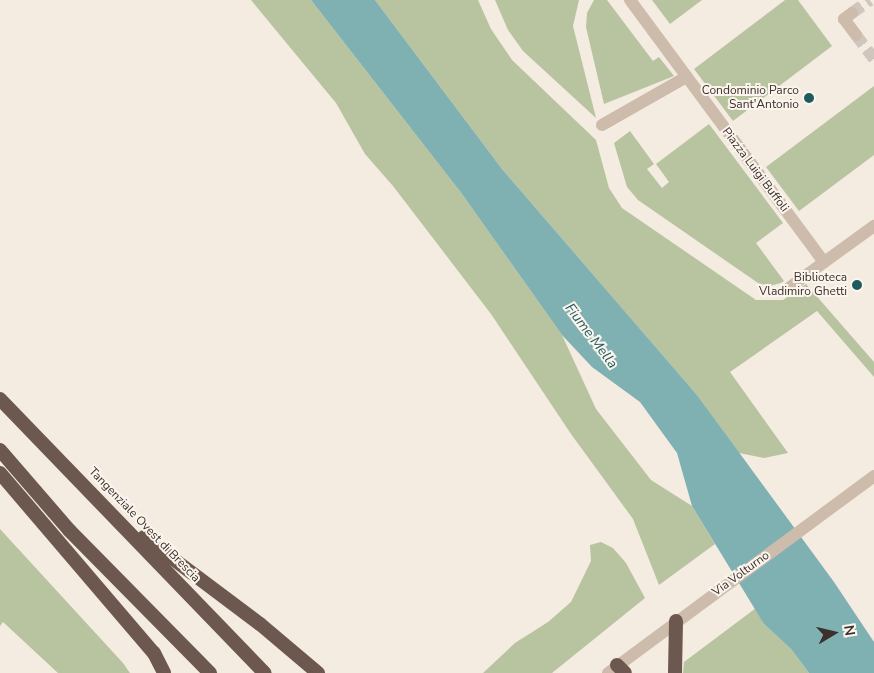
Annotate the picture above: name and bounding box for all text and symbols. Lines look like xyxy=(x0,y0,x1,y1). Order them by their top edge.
place label: Condominio Parco Sant'Antonio xyxy=(702,84,799,112)
marker: Condominio Parco Sant'Antonio xyxy=(803,92,815,104)
street label: Piazza Luigi Buffoli xyxy=(719,125,791,215)
place label: Biblioteca Vladimiro Ghetti xyxy=(759,271,847,299)
marker: Biblioteca Vladimiro Ghetti xyxy=(851,279,863,291)
water label: Fiume Mella xyxy=(561,300,621,372)
street label: Tangenziale Ovest di Brescia xyxy=(85,465,203,585)
street label: Via Volturno xyxy=(710,549,772,599)
north arrow xyxy=(809,608,859,658)
text: N xyxy=(839,624,860,637)

